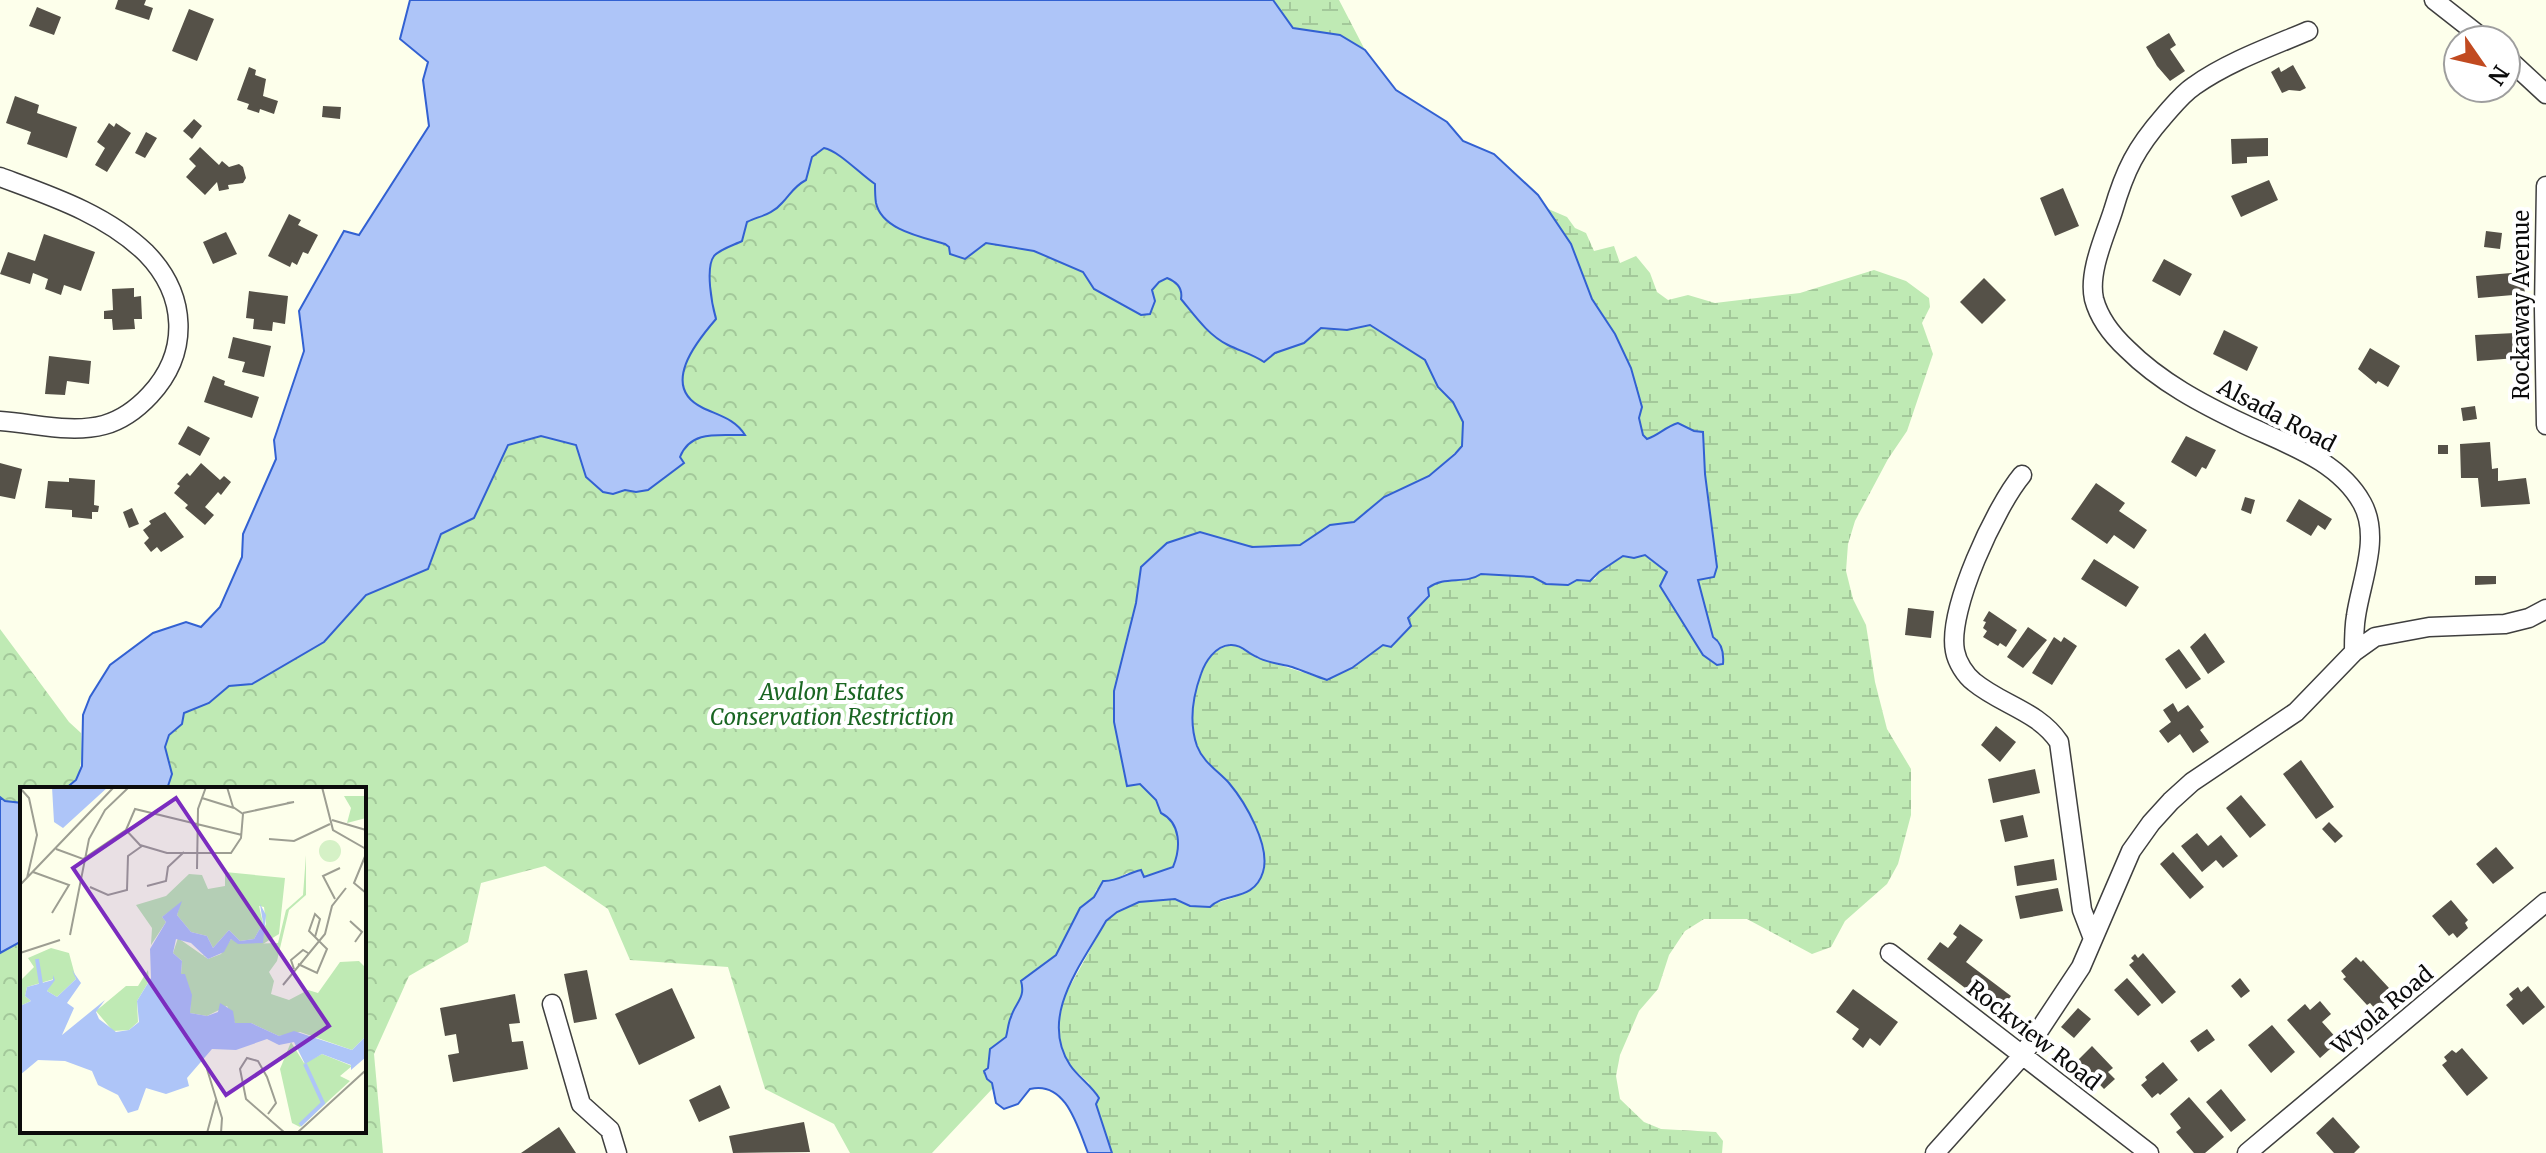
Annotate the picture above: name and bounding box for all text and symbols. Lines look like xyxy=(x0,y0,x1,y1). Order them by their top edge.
north arrow xyxy=(2442,24,2522,104)
text: N xyxy=(2482,60,2515,91)
street label: Rockaway Avenue xyxy=(2507,210,2535,400)
street label: Alsada Road xyxy=(2212,372,2341,458)
park label: Avalon Estates Conservation Restriction xyxy=(710,678,954,731)
inset map xyxy=(20,787,366,1133)
street label: Wyola Road xyxy=(2325,959,2439,1061)
street label: Rockview Road xyxy=(1962,974,2106,1096)

